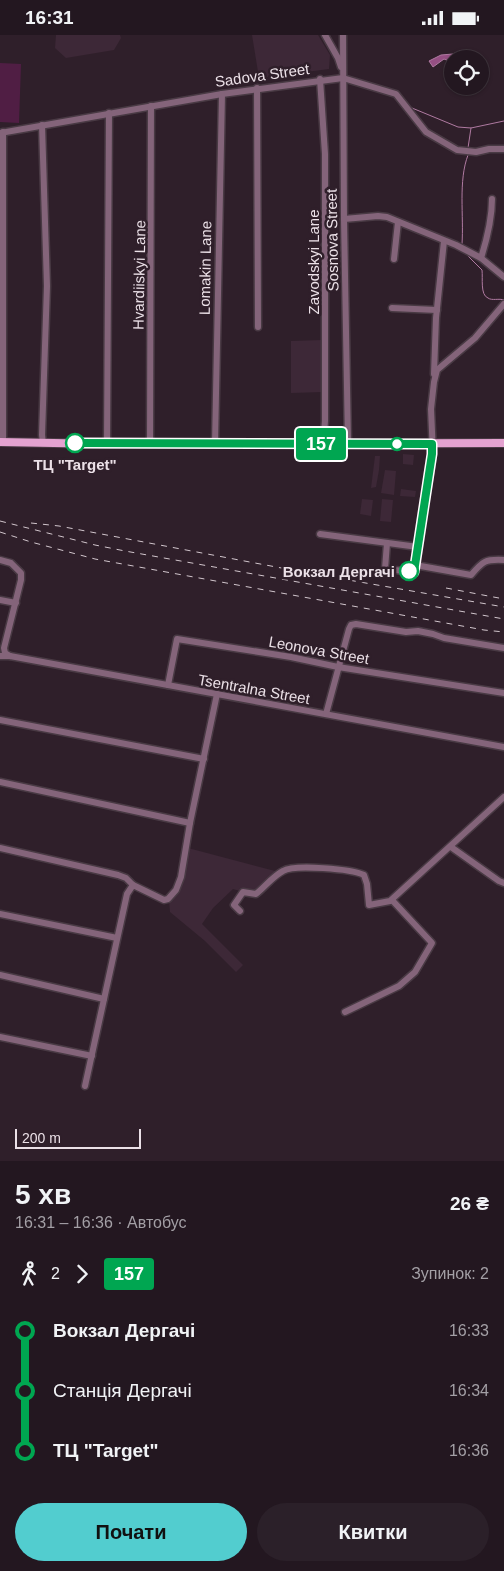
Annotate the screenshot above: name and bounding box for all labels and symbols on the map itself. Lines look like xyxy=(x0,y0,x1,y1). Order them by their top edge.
street label: Sadova Street xyxy=(214,60,311,90)
street label: Sosnova Street xyxy=(323,188,341,291)
street label: Zavodskyi Lane xyxy=(305,209,322,315)
street label: Hvardiiskyi Lane xyxy=(130,220,148,330)
street label: Lomakin Lane xyxy=(196,221,214,315)
line badge: 157 xyxy=(292,428,350,460)
marker: ТЦ "Target" xyxy=(65,433,85,453)
unlabelled marker xyxy=(390,437,404,451)
place label: ТЦ "Target" xyxy=(33,456,117,473)
marker: Вокзал Дергачі xyxy=(399,561,419,581)
place label: Вокзал Дергачі xyxy=(283,563,395,580)
street label: Leonova Street xyxy=(267,633,371,667)
street label: Tsentralna Street xyxy=(197,671,312,707)
scale bar xyxy=(15,1126,141,1149)

